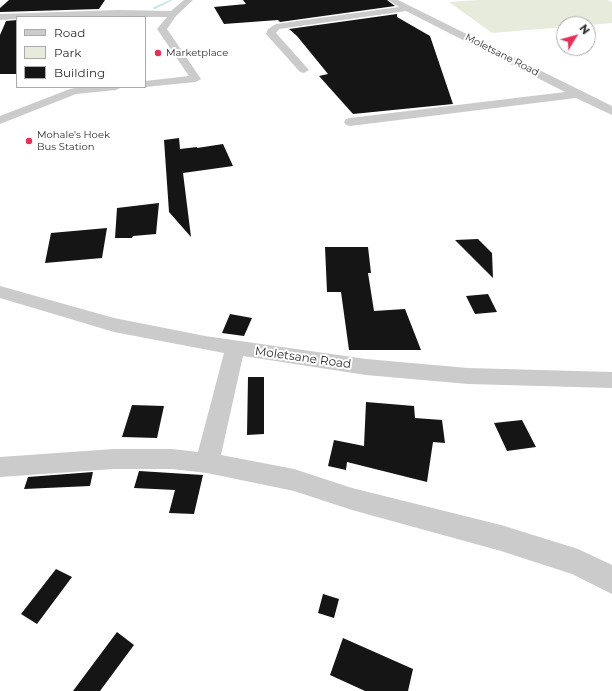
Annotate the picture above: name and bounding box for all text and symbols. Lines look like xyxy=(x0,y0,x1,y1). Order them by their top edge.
legend xyxy=(16,16,146,88)
north arrow xyxy=(556,16,596,56)
text: N xyxy=(577,22,593,37)
text: Road xyxy=(54,25,85,40)
street label: Moletsane Road xyxy=(463,31,541,79)
text: Park xyxy=(54,45,81,60)
place label: Marketplace xyxy=(166,47,228,59)
marker: Marketplace xyxy=(153,48,163,58)
text: Building xyxy=(54,65,105,80)
place label: Mohale's Hoek Bus Station xyxy=(37,129,110,152)
marker: Mohale's Hoek Bus Station xyxy=(24,136,34,146)
street label: Moletsane Road xyxy=(254,344,352,372)

